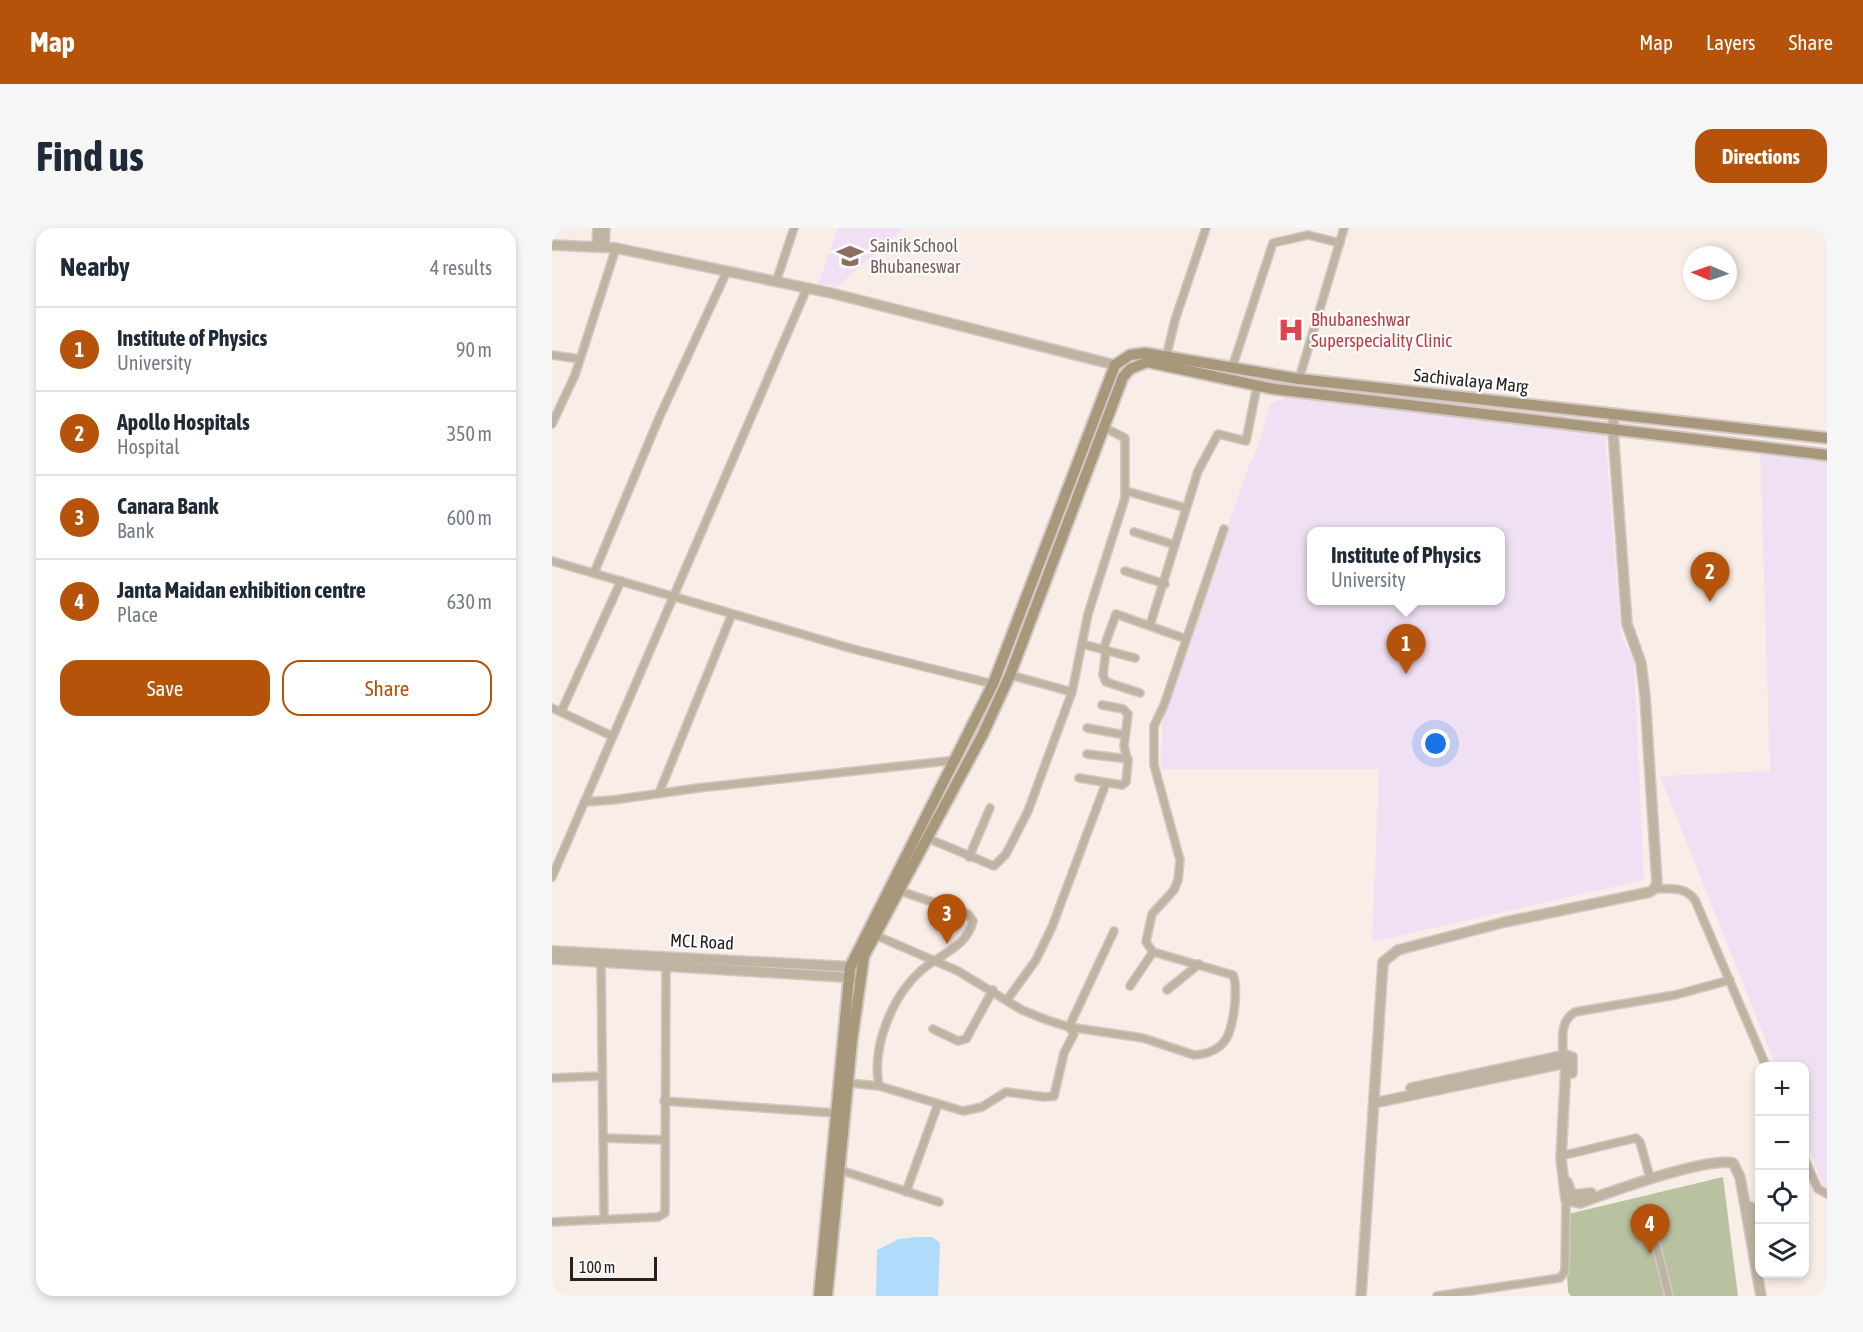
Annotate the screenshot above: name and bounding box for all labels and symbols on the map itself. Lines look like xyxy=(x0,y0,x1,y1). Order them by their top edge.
place label: Sainik School Bhubaneswar xyxy=(870,235,961,277)
school or university icon: Sainik School Bhubaneswar xyxy=(835,241,865,271)
north arrow xyxy=(1683,246,1737,300)
place label: Bhubaneshwar Superspeciality Clinic xyxy=(1311,309,1452,351)
hospital icon: Bhubaneshwar Superspeciality Clinic xyxy=(1276,315,1306,345)
street label: Sachivalaya Marg xyxy=(1413,364,1530,397)
pin: 2 xyxy=(1690,552,1730,602)
pin: 1 xyxy=(1386,624,1426,674)
your location xyxy=(1421,729,1450,758)
pin: 3 xyxy=(928,894,966,944)
street label: MCL Road xyxy=(670,929,735,954)
pin: 4 xyxy=(1630,1204,1670,1254)
scale bar xyxy=(570,1254,657,1282)

